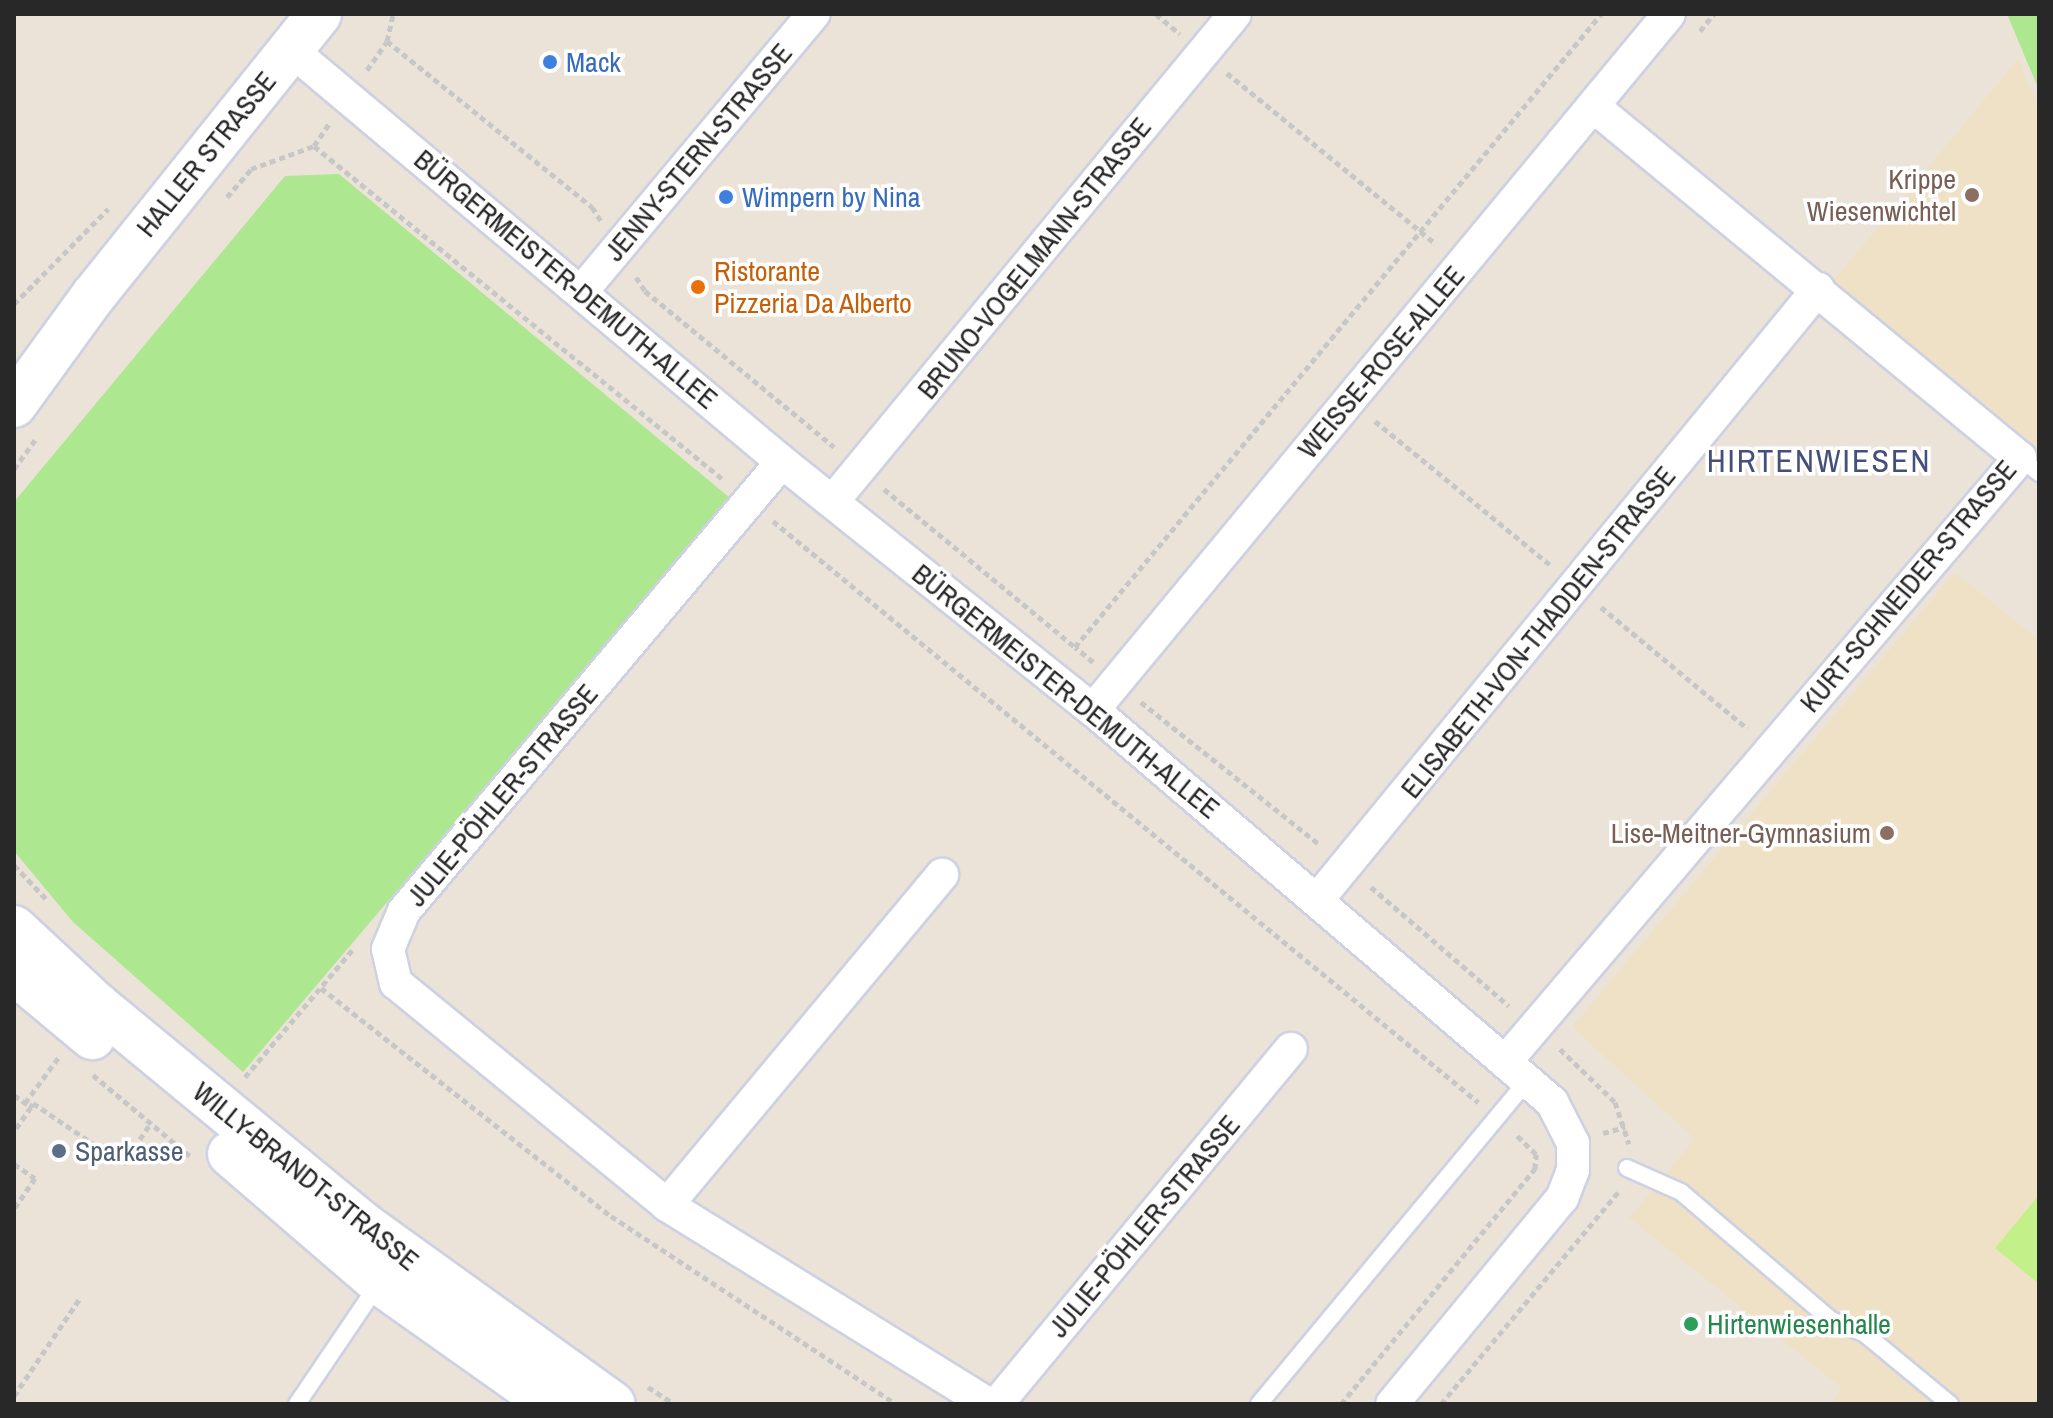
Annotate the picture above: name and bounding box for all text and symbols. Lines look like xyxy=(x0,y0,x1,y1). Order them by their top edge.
street label: JENNY-STERN-STRASSE xyxy=(597,36,799,268)
place label: Mack xyxy=(566,45,621,79)
marker: Mack xyxy=(541,53,559,71)
street label: HALLER STRASSE xyxy=(129,65,283,243)
street label: BRUNO-VOGELMANN-STRASSE xyxy=(910,111,1158,405)
street label: BÜRGERMEISTER-DEMUTH-ALLEE xyxy=(408,142,724,416)
place label: Krippe Wiesenwichtel xyxy=(1807,162,1956,228)
place label: Wimpern by Nina xyxy=(742,180,921,214)
marker: Krippe Wiesenwichtel xyxy=(1963,186,1981,204)
marker: Wimpern by Nina xyxy=(717,188,735,206)
place label: Ristorante Pizzeria Da Alberto xyxy=(714,254,913,320)
street label: WEISSE-ROSE-ALLEE xyxy=(1291,259,1471,465)
marker: Ristorante Pizzeria Da Alberto xyxy=(689,278,707,296)
district label: HIRTENWIESEN xyxy=(1707,442,1931,480)
street label: KURT-SCHNEIDER-STRASSE xyxy=(1793,453,2023,719)
street label: ELISABETH-VON-THADDEN-STRASSE xyxy=(1394,459,1682,805)
street label: BÜRGERMEISTER-DEMUTH-ALLEE xyxy=(906,557,1226,825)
street label: JULIE-PÖHLER-STRASSE xyxy=(399,677,605,913)
place label: Lise-Meitner-Gymnasium xyxy=(1611,816,1871,850)
marker: Lise-Meitner-Gymnasium xyxy=(1878,824,1896,842)
street label: WILLY-BRANDT-STRASSE xyxy=(186,1075,426,1277)
street label: JULIE-PÖHLER-STRASSE xyxy=(1041,1108,1247,1344)
place label: Sparkasse xyxy=(75,1134,183,1168)
marker: Sparkasse xyxy=(50,1142,68,1160)
place label: Hirtenwiesenhalle xyxy=(1707,1307,1891,1341)
marker: Hirtenwiesenhalle xyxy=(1682,1315,1700,1333)

